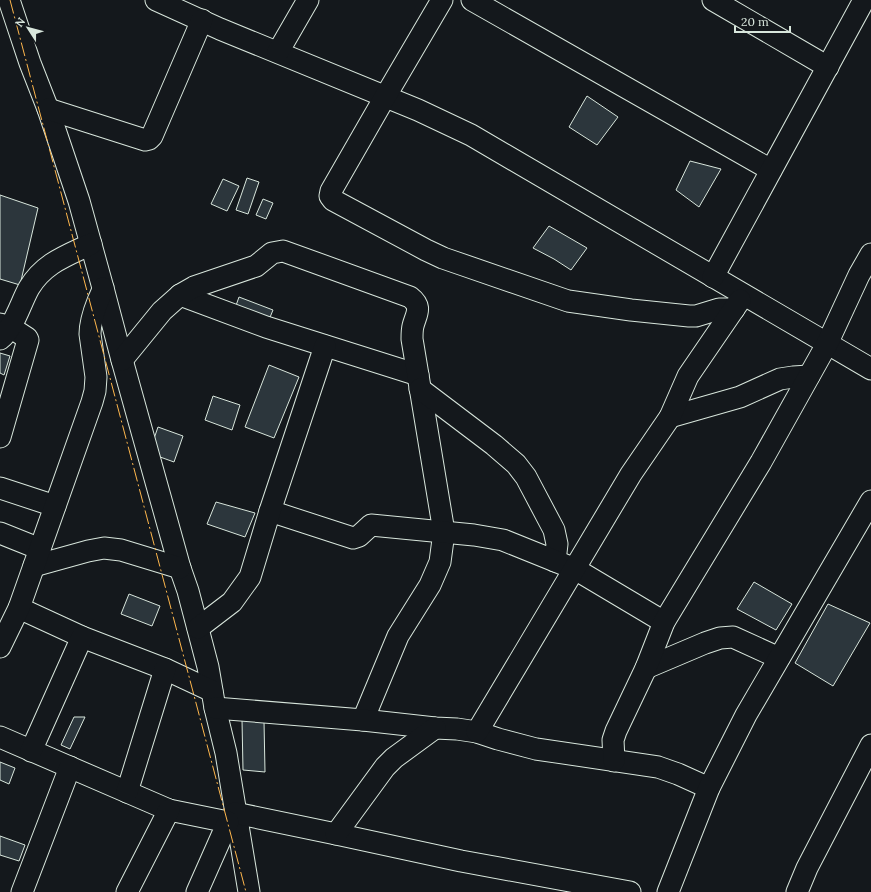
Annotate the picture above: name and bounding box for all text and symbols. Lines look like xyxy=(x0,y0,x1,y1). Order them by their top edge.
north arrow xyxy=(8,8,48,48)
scale bar xyxy=(735,8,790,34)
text: N xyxy=(12,14,28,30)
text: 20 m xyxy=(741,14,769,29)

